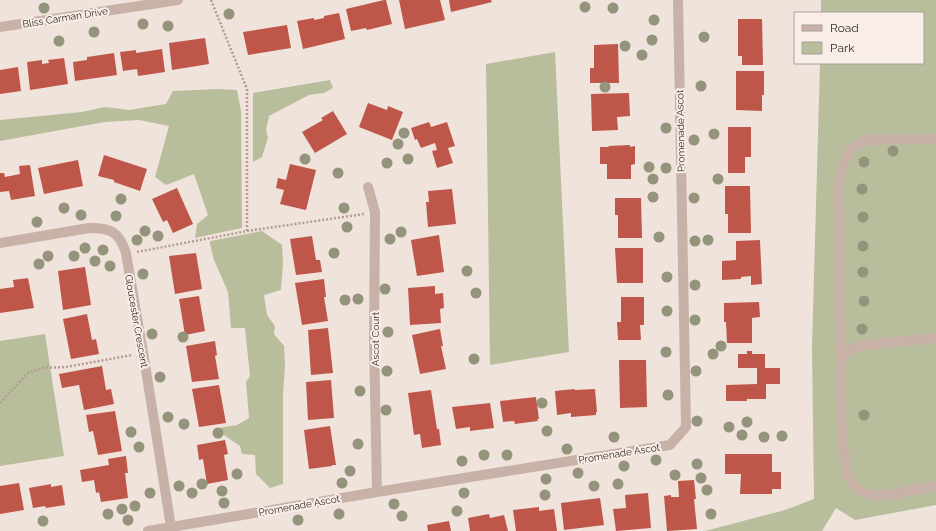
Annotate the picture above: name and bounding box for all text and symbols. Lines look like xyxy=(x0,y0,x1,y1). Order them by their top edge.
street label: Bliss Carman Drive xyxy=(22,5,109,30)
legend xyxy=(794,12,924,64)
text: Road xyxy=(830,21,859,35)
text: Park xyxy=(830,41,855,55)
street label: Promenade Ascot xyxy=(674,89,687,172)
street label: Gloucester Crescent xyxy=(123,274,150,369)
street label: Ascot Court xyxy=(370,311,381,366)
street label: Promenade Ascot xyxy=(578,442,661,465)
street label: Promenade Ascot xyxy=(258,493,341,518)

